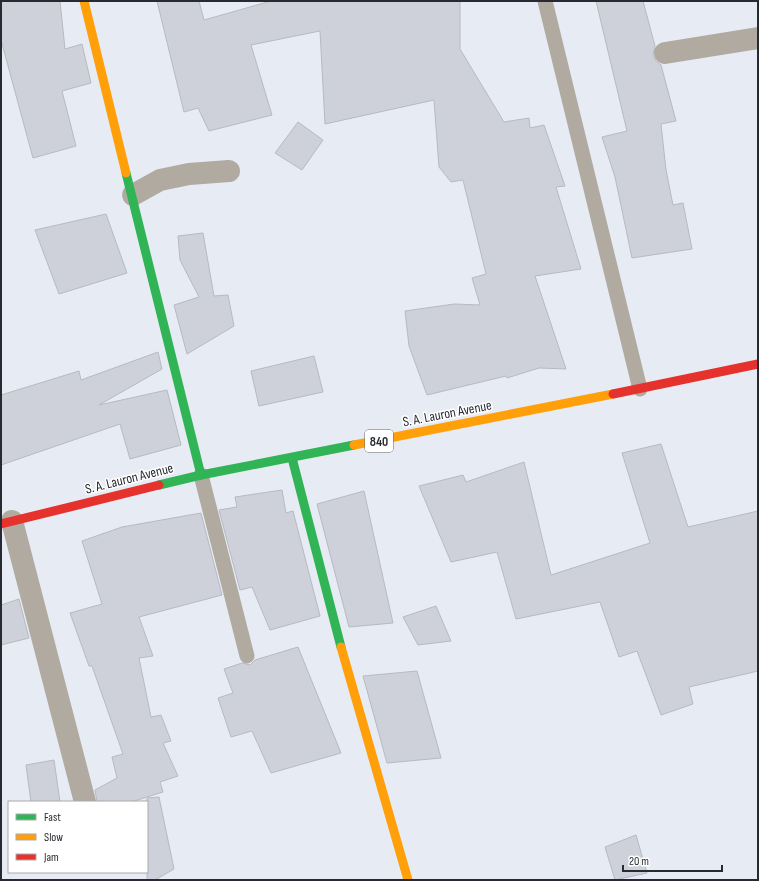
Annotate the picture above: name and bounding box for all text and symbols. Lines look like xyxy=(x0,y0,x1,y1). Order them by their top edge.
street label: S. A. Lauron Avenue xyxy=(401,397,493,430)
road number: 840 xyxy=(365,430,393,452)
street label: S. A. Lauron Avenue xyxy=(83,459,175,498)
legend xyxy=(8,801,148,873)
text: Fast xyxy=(44,810,61,825)
text: Slow xyxy=(44,830,63,845)
scale bar xyxy=(623,847,722,873)
text: Jam xyxy=(43,850,59,865)
text: 20 m xyxy=(629,854,649,869)

